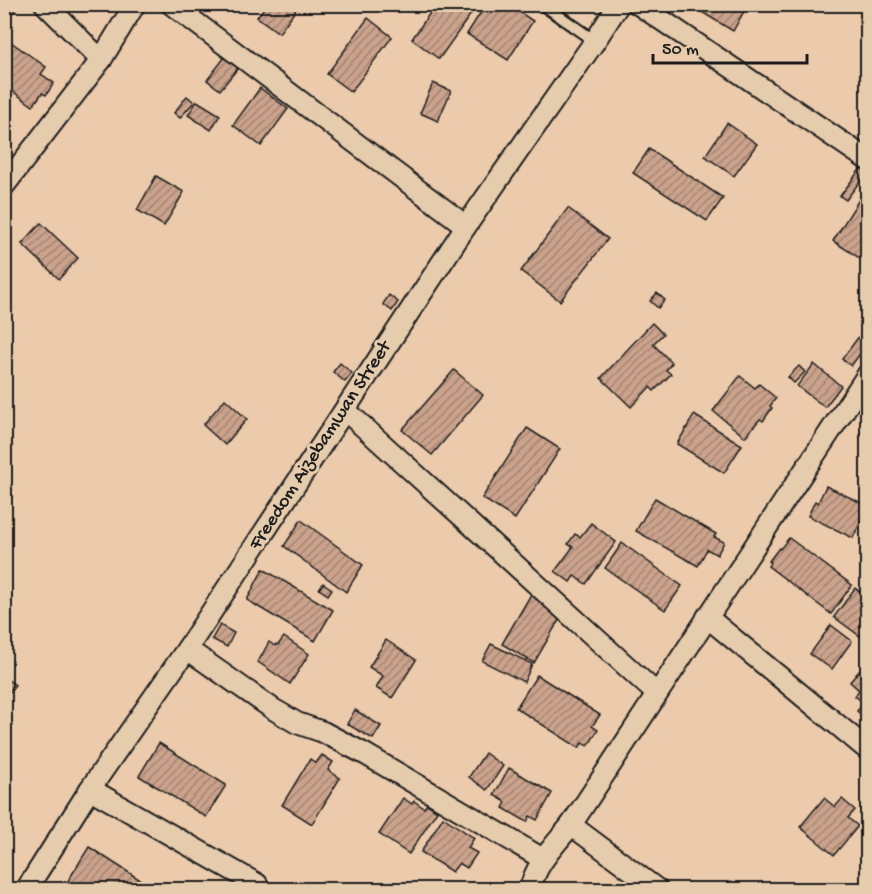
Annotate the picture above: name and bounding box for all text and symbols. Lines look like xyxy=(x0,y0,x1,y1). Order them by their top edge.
scale bar xyxy=(653,27,808,65)
text: 50 m xyxy=(662,40,699,61)
street label: Freedom Aizebamwan Street xyxy=(244,336,398,556)

